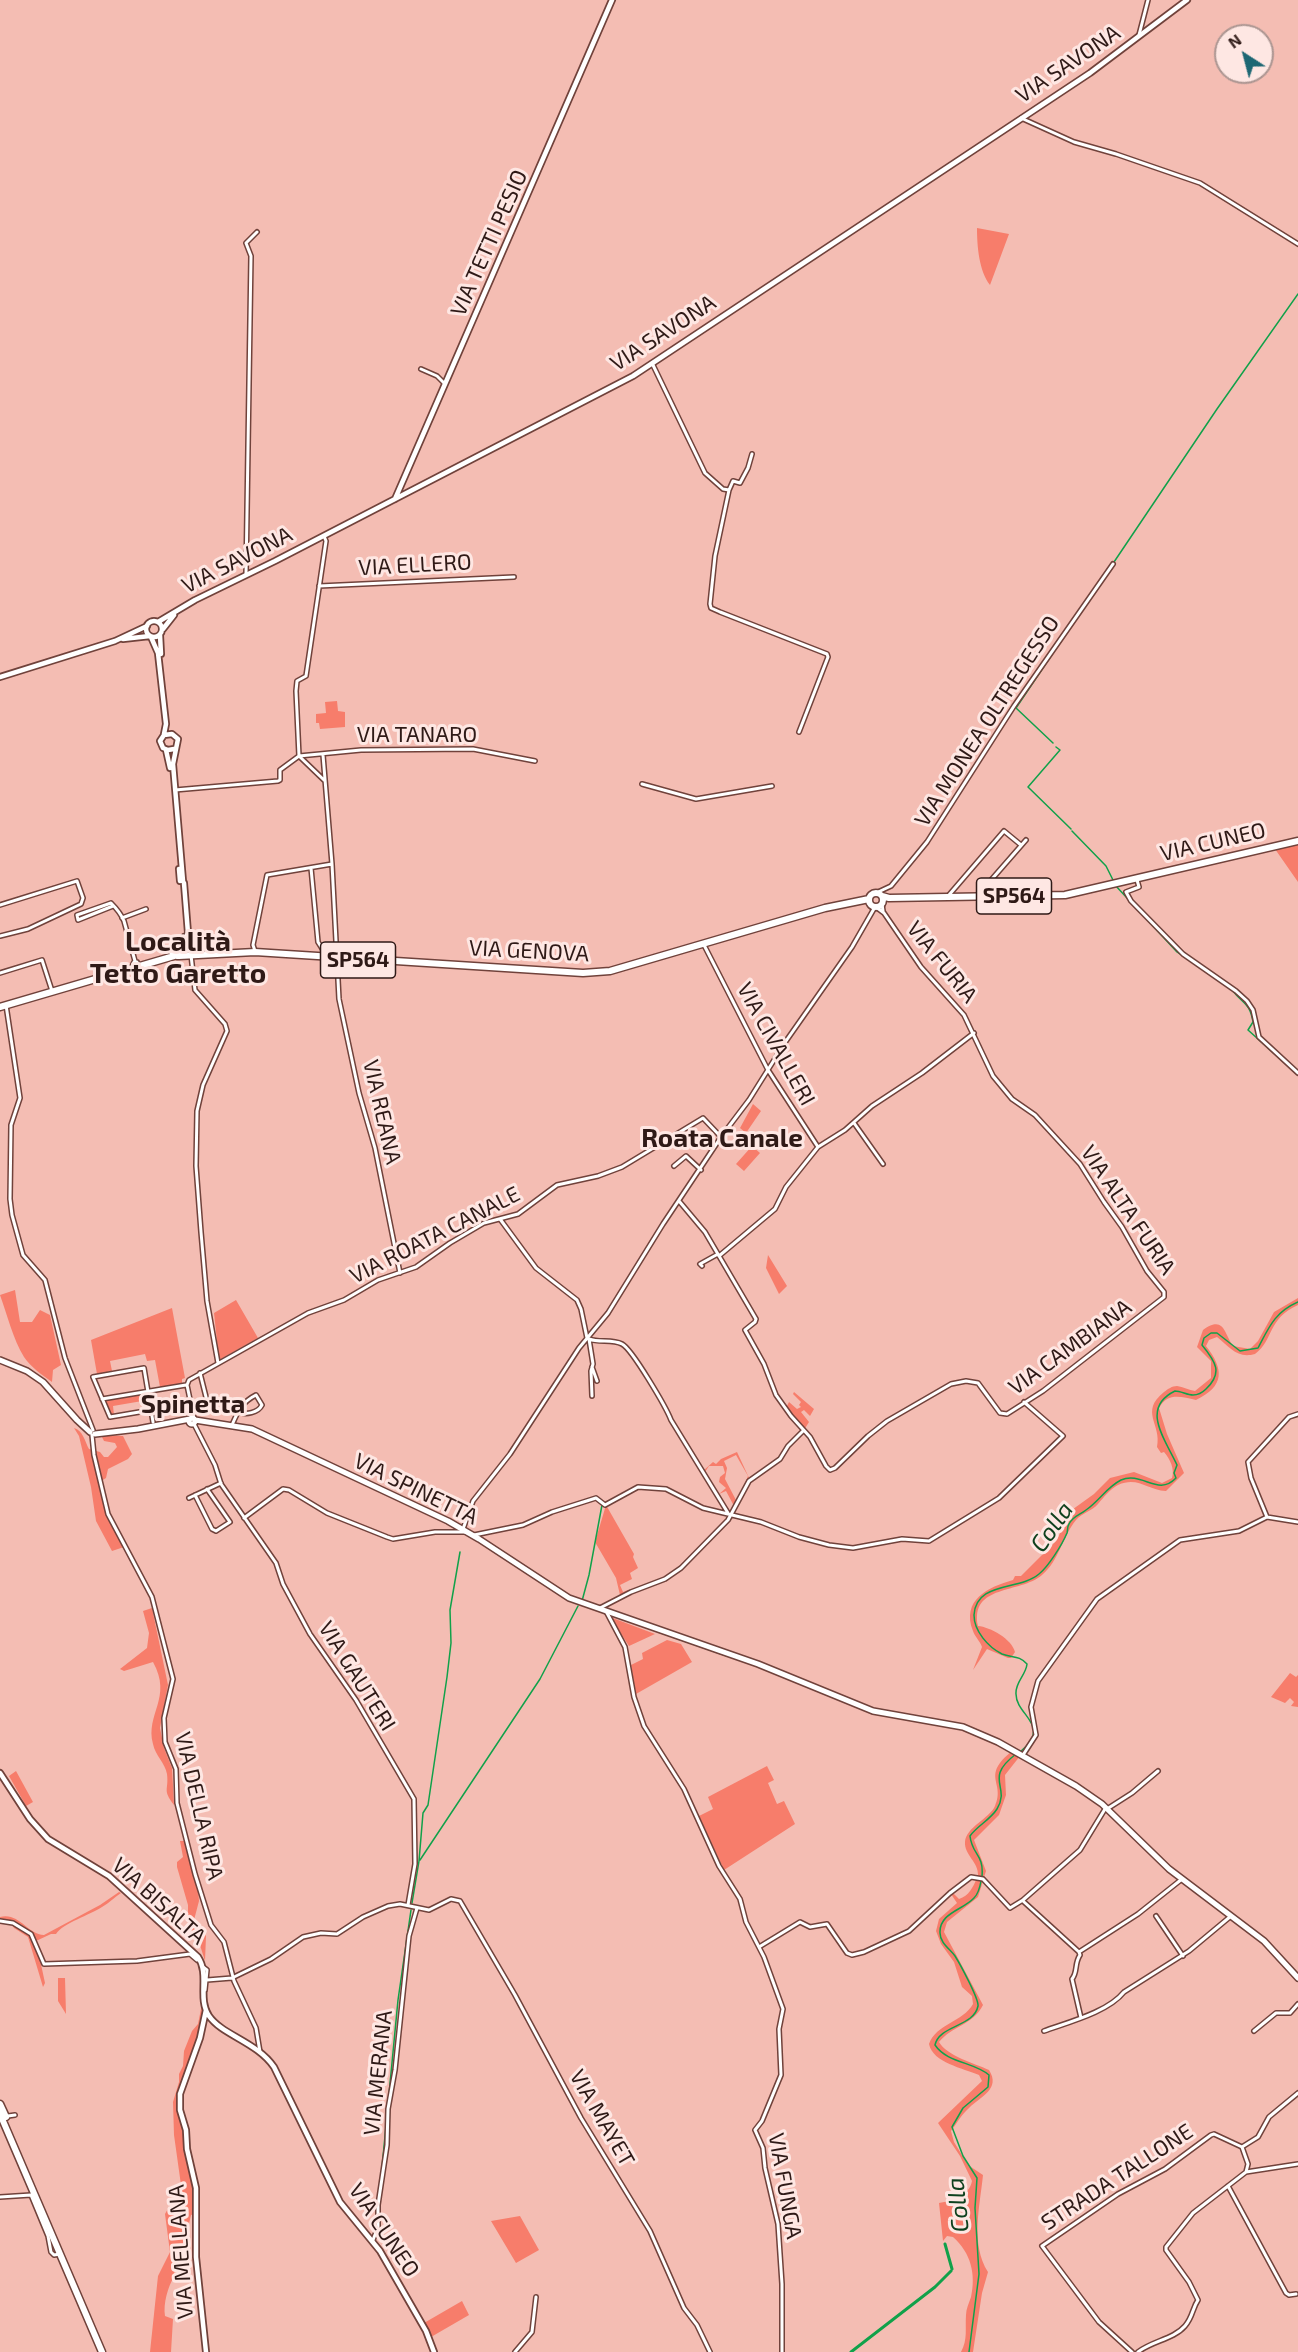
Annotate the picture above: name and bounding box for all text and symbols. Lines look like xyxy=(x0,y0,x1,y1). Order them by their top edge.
street label: VIA SAVONA xyxy=(1011,19,1125,109)
north arrow xyxy=(1214,24,1274,84)
text: N xyxy=(1224,30,1245,52)
street label: VIA TETTI PESIO xyxy=(445,166,533,320)
street label: VIA SAVONA xyxy=(605,289,721,377)
street label: VIA SAVONA xyxy=(177,521,297,599)
street label: VIA ELLERO xyxy=(358,549,472,581)
street label: VIA MONEA OLTREGESSO xyxy=(909,611,1065,831)
street label: VIA TANARO xyxy=(357,722,477,748)
street label: VIA CUNEO xyxy=(1158,817,1268,867)
road number: SP564 xyxy=(976,878,1052,914)
street label: VIA FURIA xyxy=(901,916,983,1008)
district label: Località Tetto Garetto xyxy=(90,925,266,991)
street label: VIA GENOVA xyxy=(468,935,590,967)
road number: SP564 xyxy=(320,942,395,978)
street label: VIA CIVALLERI xyxy=(731,978,821,1110)
street label: VIA REANA xyxy=(357,1057,407,1167)
district label: Roata Canale xyxy=(641,1122,803,1154)
street label: VIA ALTA FURIA xyxy=(1075,1140,1181,1280)
street label: VIA ROATA CANALE xyxy=(345,1181,525,1289)
street label: VIA CAMBIANA xyxy=(1003,1294,1137,1400)
district label: Spinetta xyxy=(141,1388,245,1420)
street label: VIA SPINETTA xyxy=(350,1448,482,1530)
water label: Colla xyxy=(1024,1496,1080,1558)
street label: VIA GAUTERI xyxy=(313,1616,401,1736)
street label: VIA DELLA RIPA xyxy=(169,1729,229,1883)
street label: VIA BISALTA xyxy=(107,1852,211,1950)
street label: VIA MERANA xyxy=(358,2009,398,2137)
street label: VIA MAYET xyxy=(564,2065,640,2171)
street label: STRADA TALLONE xyxy=(1036,2118,1198,2236)
street label: VIA FUNGA xyxy=(763,2131,807,2241)
water label: Colla xyxy=(941,2176,975,2234)
street label: VIA CUNEO xyxy=(343,2178,425,2282)
street label: VIA MELLANA xyxy=(163,2184,199,2320)

